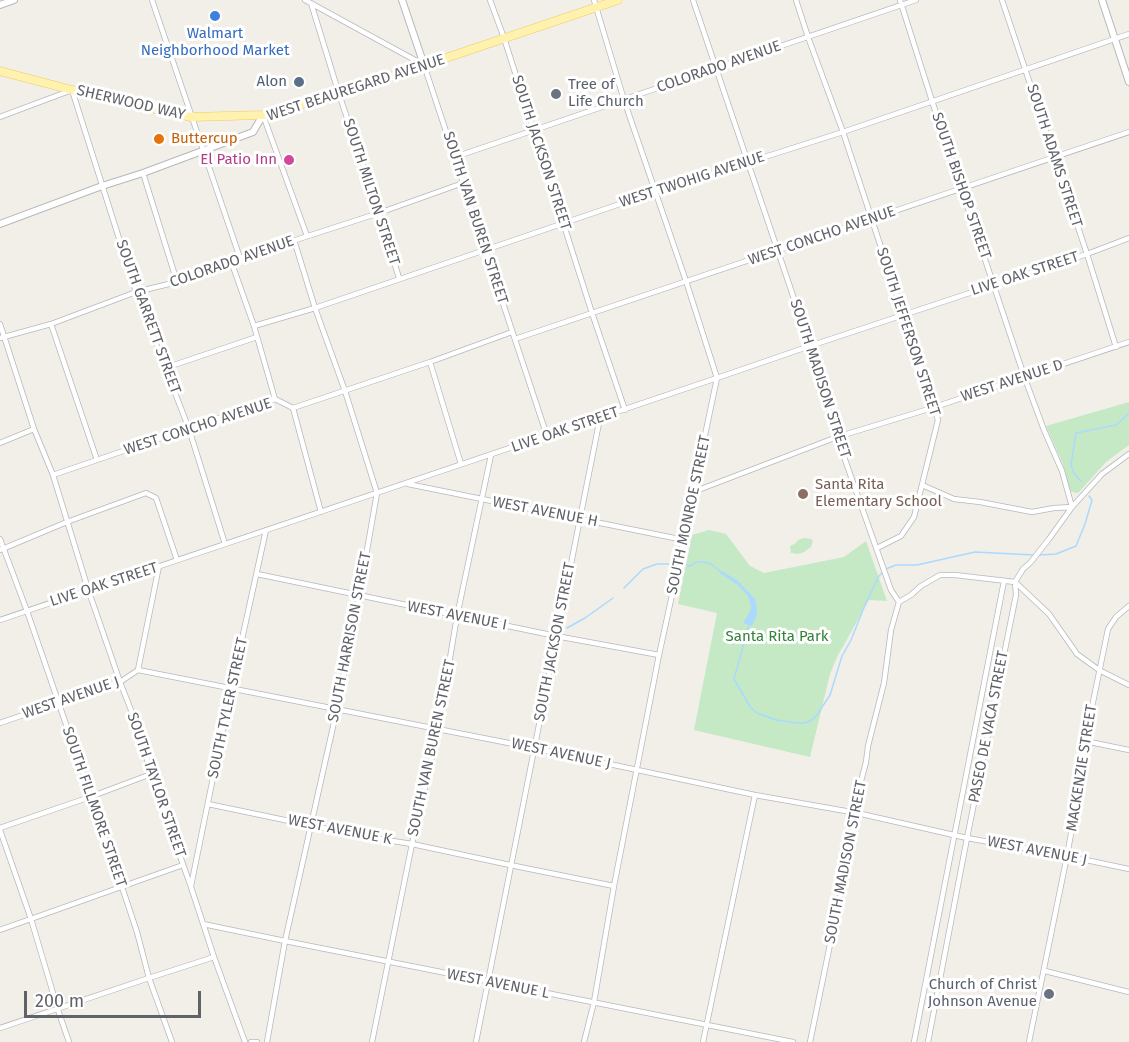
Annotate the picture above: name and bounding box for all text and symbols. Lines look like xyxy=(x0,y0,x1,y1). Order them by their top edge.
marker: Walmart Neighborhood Market xyxy=(208,9,222,23)
place label: Walmart Neighborhood Market xyxy=(141,25,289,60)
street label: COLORADO AVENUE xyxy=(654,37,784,97)
street label: WEST BEAUREGARD AVENUE xyxy=(265,51,447,125)
place label: Alon xyxy=(257,73,287,91)
street label: SOUTH JACKSON STREET xyxy=(507,73,575,233)
marker: Alon xyxy=(292,75,306,89)
place label: Tree of Life Church xyxy=(568,76,644,111)
street label: SHERWOOD WAY xyxy=(75,82,187,124)
street label: SOUTH ADAMS STREET xyxy=(1022,82,1086,230)
marker: Tree of Life Church xyxy=(549,87,563,101)
street label: SOUTH BISHOP STREET xyxy=(927,110,995,262)
street label: SOUTH MILTON STREET xyxy=(339,116,403,268)
place label: Buttercup xyxy=(171,130,238,148)
street label: SOUTH VAN BUREN STREET xyxy=(439,130,511,306)
marker: Buttercup xyxy=(152,132,166,146)
street label: WEST TWOHIG AVENUE xyxy=(617,148,767,212)
place label: El Patio Inn xyxy=(200,151,277,169)
marker: El Patio Inn xyxy=(282,153,296,167)
street label: WEST CONCHO AVENUE xyxy=(746,202,898,270)
street label: COLORADO AVENUE xyxy=(167,232,297,292)
street label: SOUTH GARRETT STREET xyxy=(112,238,184,396)
street label: SOUTH JEFFERSON STREET xyxy=(872,246,944,418)
street label: LIVE OAK STREET xyxy=(969,248,1081,300)
street label: SOUTH MADISON STREET xyxy=(786,297,854,461)
street label: WEST AVENUE D xyxy=(959,356,1065,406)
street label: WEST CONCHO AVENUE xyxy=(122,395,274,459)
street label: LIVE OAK STREET xyxy=(509,403,621,457)
street label: SOUTH MONROE STREET xyxy=(663,434,715,596)
place label: Santa Rita Elementary School xyxy=(815,476,942,511)
marker: Santa Rita Elementary School xyxy=(796,487,810,501)
street label: WEST AVENUE H xyxy=(491,493,599,531)
street label: SOUTH HARRISON STREET xyxy=(325,550,375,724)
street label: LIVE OAK STREET xyxy=(48,559,160,611)
street label: SOUTH JACKSON STREET xyxy=(531,561,579,723)
street label: WEST AVENUE I xyxy=(406,598,508,634)
park label: Santa Rita Park xyxy=(726,628,828,646)
street label: SOUTH TYLER STREET xyxy=(204,636,252,780)
street label: PASEO DE VACA STREET xyxy=(965,649,1013,805)
street label: SOUTH VAN BUREN STREET xyxy=(404,658,460,838)
street label: WEST AVENUE J xyxy=(20,673,122,723)
street label: MACKENZIE STREET xyxy=(1063,703,1101,833)
street label: SOUTH TAYLOR STREET xyxy=(123,710,189,860)
street label: SOUTH FILLMORE STREET xyxy=(58,724,130,890)
street label: WEST AVENUE J xyxy=(510,735,612,773)
street label: SOUTH MADISON STREET xyxy=(821,779,871,945)
street label: WEST AVENUE K xyxy=(286,811,394,849)
street label: WEST AVENUE J xyxy=(986,832,1088,870)
street label: WEST AVENUE L xyxy=(445,965,551,1003)
place label: Church of Christ Johnson Avenue xyxy=(928,976,1037,1011)
scale bar xyxy=(27,979,204,1017)
marker: Church of Christ Johnson Avenue xyxy=(1042,987,1056,1001)
text: 200 m xyxy=(35,990,84,1012)

